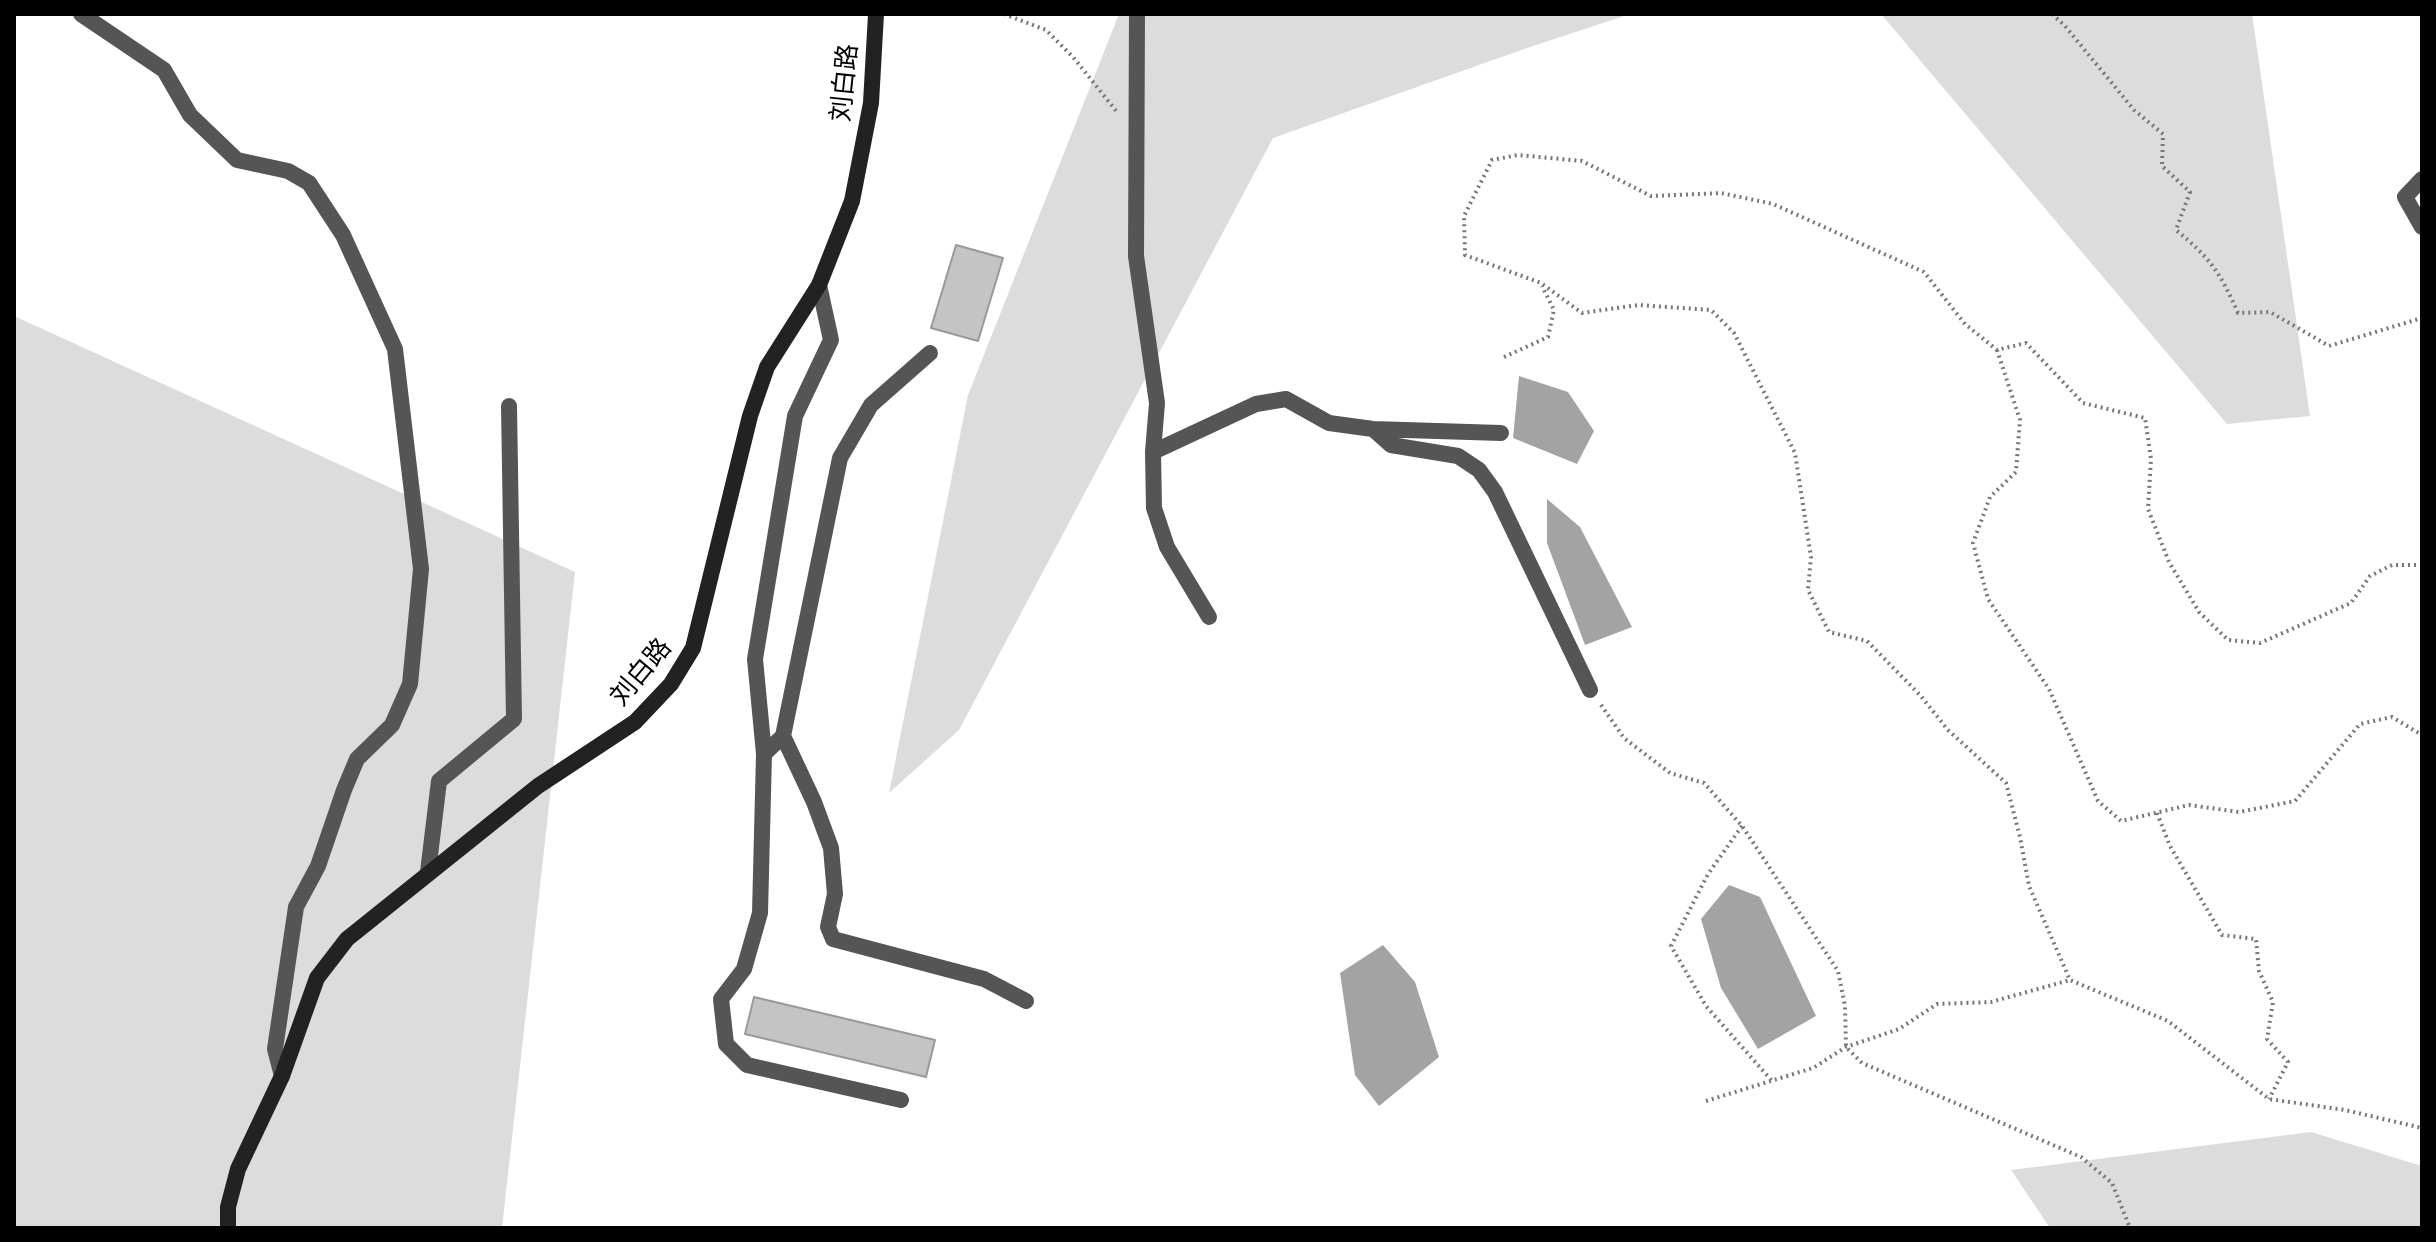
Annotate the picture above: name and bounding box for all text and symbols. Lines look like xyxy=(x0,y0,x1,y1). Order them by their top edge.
street label: 刘白路 xyxy=(826,43,866,123)
street label: 刘白路 xyxy=(605,633,679,713)

